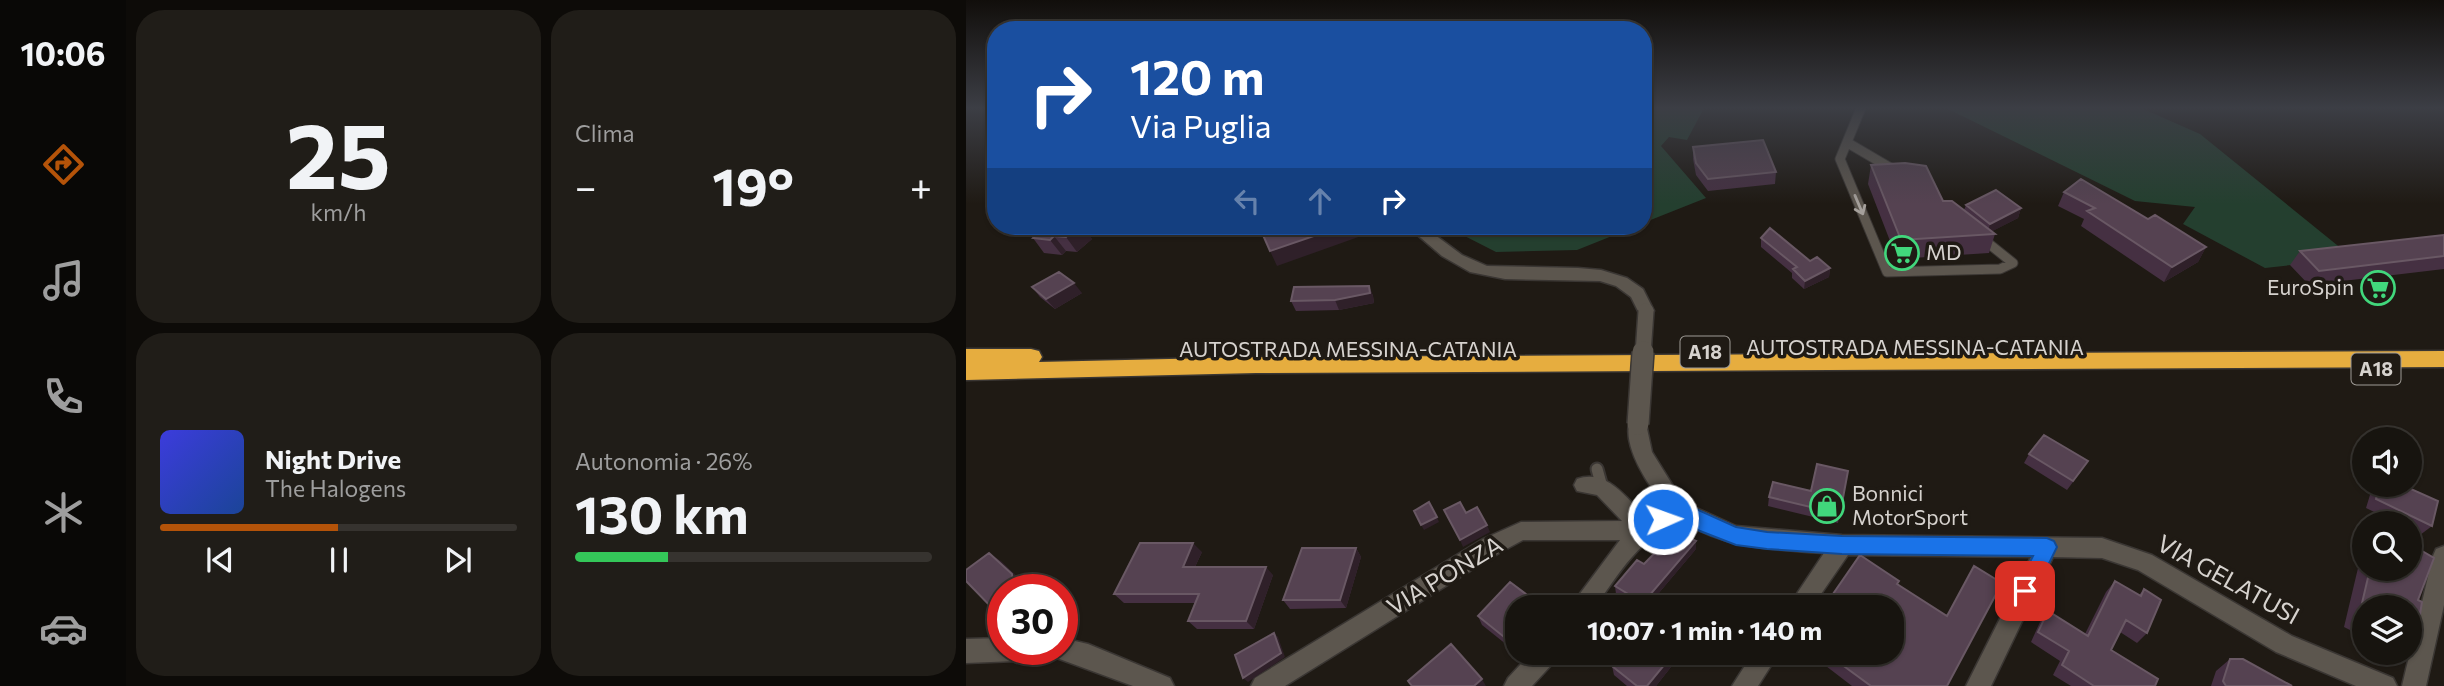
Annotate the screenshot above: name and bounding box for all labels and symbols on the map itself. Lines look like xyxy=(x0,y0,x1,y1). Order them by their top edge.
one-way arrow xyxy=(1854,194,1867,216)
supermarket icon: MD xyxy=(1883,234,1921,272)
place label: MD xyxy=(1926,239,1962,264)
supermarket icon: EuroSpin xyxy=(2359,269,2397,307)
place label: EuroSpin xyxy=(2267,274,2354,299)
street label: AUTOSTRADA MESSINA-CATANIA xyxy=(1746,334,2084,359)
street label: AUTOSTRADA MESSINA-CATANIA xyxy=(1179,336,1517,361)
road number: A18 xyxy=(1680,336,1730,368)
road number: A18 xyxy=(2352,354,2400,384)
place label: Bonnici MotorSport xyxy=(1852,480,1968,529)
position arrow xyxy=(1626,482,1700,556)
shop icon: Bonnici MotorSport xyxy=(1808,487,1846,525)
street label: VIA GELATUSI xyxy=(2153,528,2305,630)
street label: VIA PONZA xyxy=(1381,529,1507,621)
pin xyxy=(1995,561,2055,621)
speed limit sign: 30 xyxy=(987,574,1078,665)

